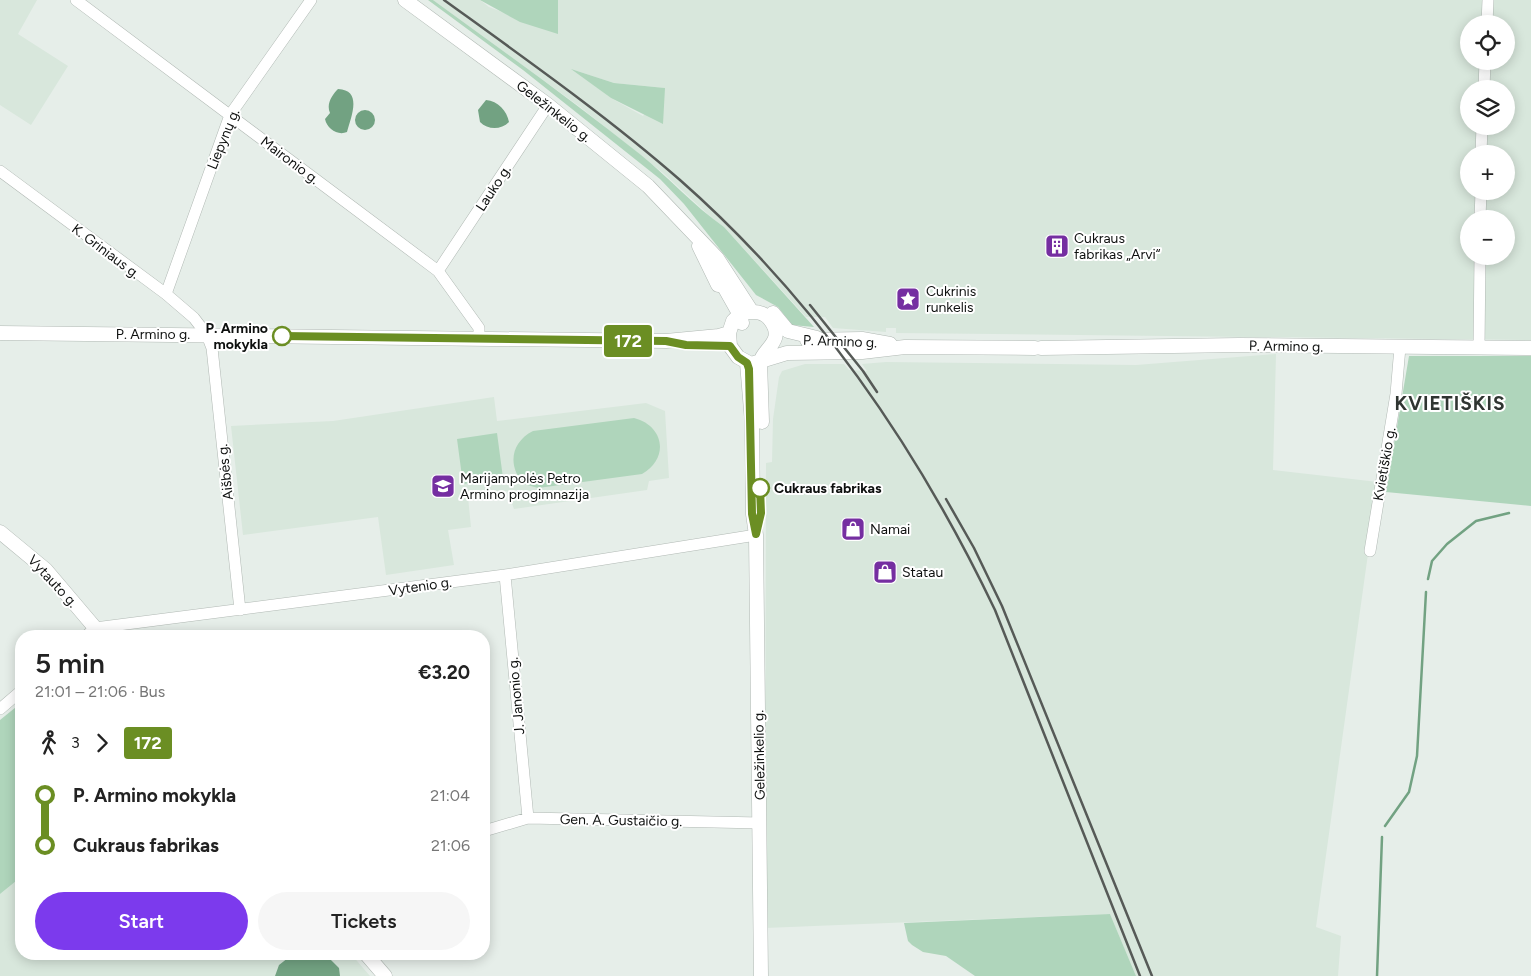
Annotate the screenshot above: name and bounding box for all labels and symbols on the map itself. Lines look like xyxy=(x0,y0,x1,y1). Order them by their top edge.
street label: Geležinkelio g. xyxy=(513,77,595,146)
street label: Liepynų g. xyxy=(204,106,243,172)
street label: Maironio g. xyxy=(257,133,322,188)
street label: Lauko g. xyxy=(472,162,515,215)
street label: K. Griniaus g. xyxy=(68,220,143,283)
place label: Cukraus fabrikas „Arvi“ xyxy=(1074,230,1161,263)
building icon: Cukraus fabrikas „Arvi“ xyxy=(1044,233,1070,259)
place label: Cukrinis runkelis xyxy=(926,283,976,316)
place icon: Cukrinis runkelis xyxy=(895,286,921,312)
place label: P. Armino mokykla xyxy=(205,320,268,353)
line badge: 172 xyxy=(599,325,657,357)
street label: P. Armino g. xyxy=(116,326,190,343)
marker: P. Armino mokykla xyxy=(272,326,292,346)
street label: P. Armino g. xyxy=(803,332,878,351)
street label: P. Armino g. xyxy=(1249,337,1323,356)
district label: KVIETIŠKIS xyxy=(1395,392,1505,415)
street label: Kvietiškio g. xyxy=(1370,426,1399,502)
street label: Aišbės g. xyxy=(214,443,237,501)
place label: Marijampolės Petro Armino progimnazija xyxy=(460,470,589,503)
school or university icon: Marijampolės Petro Armino progimnazija xyxy=(430,473,456,499)
marker: Cukraus fabrikas xyxy=(750,478,770,498)
place label: Cukraus fabrikas xyxy=(774,480,882,497)
shop icon: Namai xyxy=(840,516,866,542)
place label: Namai xyxy=(870,521,910,538)
street label: Vytauto g. xyxy=(24,552,81,611)
shop icon: Statau xyxy=(872,559,898,585)
place label: Statau xyxy=(902,564,943,581)
street label: Vytenio g. xyxy=(387,574,453,599)
street label: J. Janonio g. xyxy=(505,656,528,735)
street label: Geležinkelio g. xyxy=(750,710,769,800)
street label: Gen. A. Gustaičio g. xyxy=(560,811,682,830)

